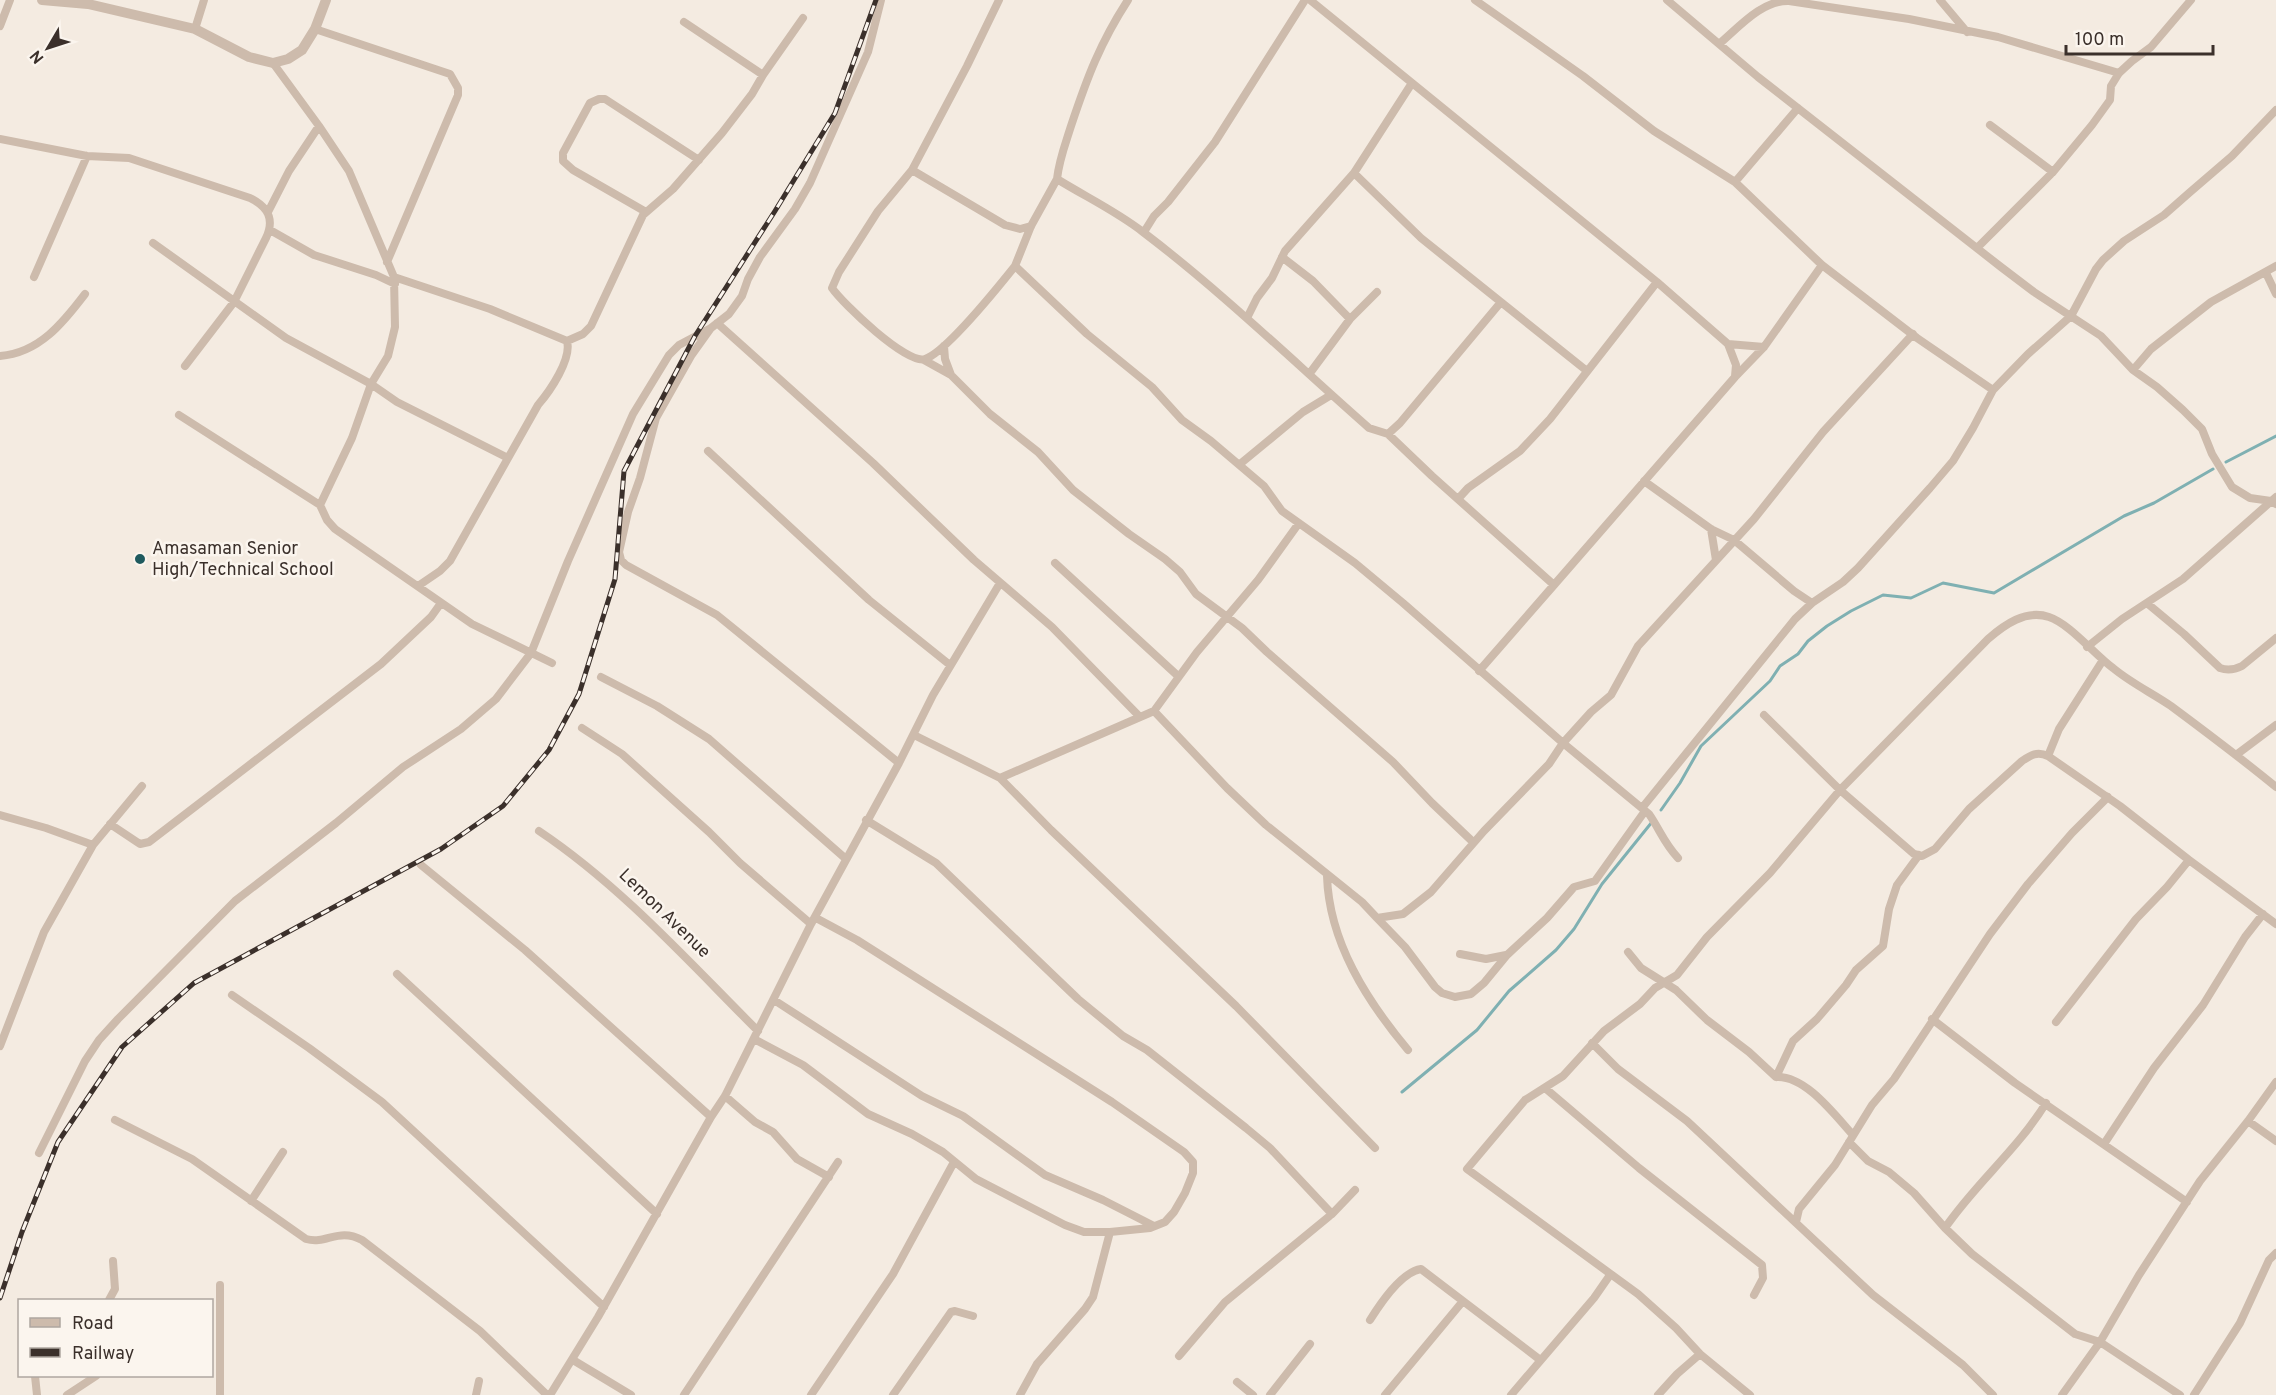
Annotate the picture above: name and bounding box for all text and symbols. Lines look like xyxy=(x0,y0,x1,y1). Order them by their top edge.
north arrow xyxy=(18,18,78,78)
scale bar xyxy=(2066,18,2213,56)
text: 100 m xyxy=(2075,29,2124,52)
text: N xyxy=(27,45,49,67)
place label: Amasaman Senior High/Technical School xyxy=(152,538,334,582)
marker: Amasaman Senior High/Technical School xyxy=(133,552,147,566)
street label: Lemon Avenue xyxy=(613,864,715,964)
legend xyxy=(18,1299,213,1377)
text: Road xyxy=(72,1313,114,1336)
text: Railway xyxy=(72,1343,134,1366)

